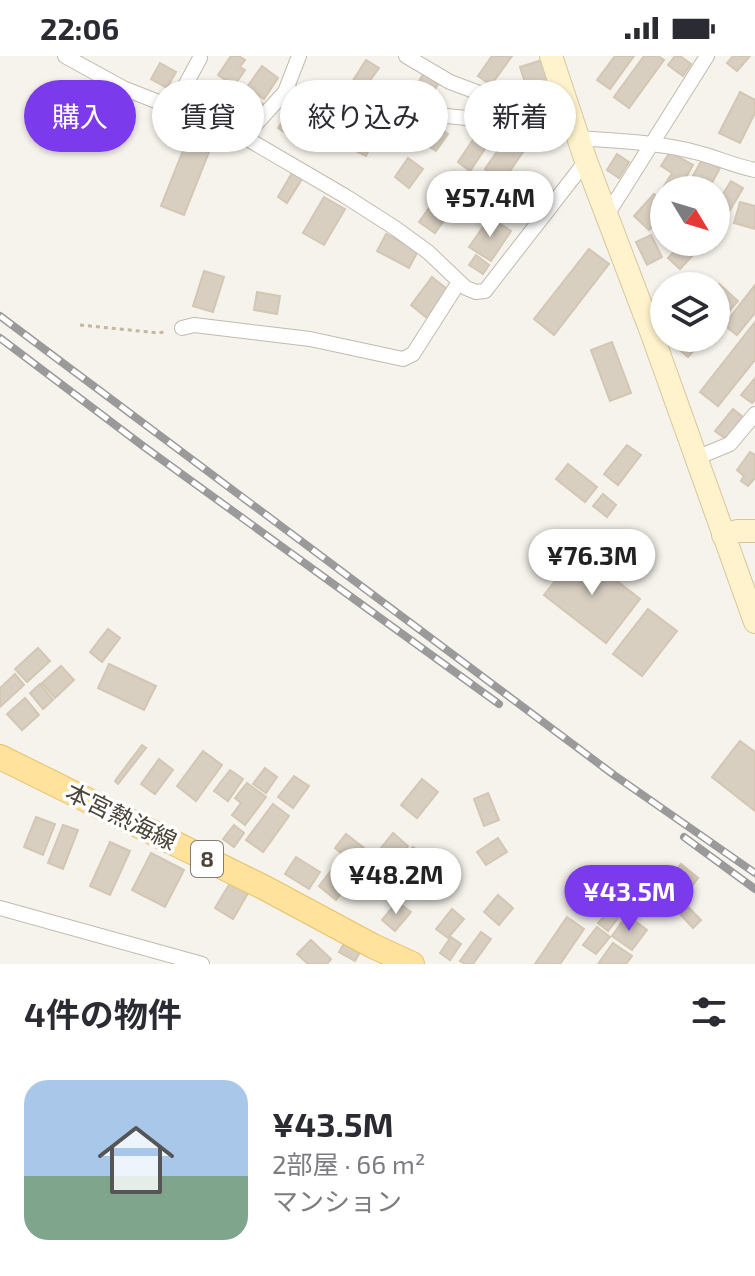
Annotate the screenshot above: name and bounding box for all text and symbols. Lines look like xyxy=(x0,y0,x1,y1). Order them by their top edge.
text: 22:06 xyxy=(40,10,119,46)
chip: 購入 xyxy=(24,80,136,152)
chip: 賃貸 xyxy=(152,80,264,152)
chip: 絞り込み xyxy=(280,80,448,152)
chip: 新着 xyxy=(464,80,576,152)
pin: ¥57.4M xyxy=(425,171,555,239)
north arrow xyxy=(650,176,730,256)
map controls xyxy=(650,176,730,352)
text: ¥57.4M xyxy=(445,181,535,212)
button: layers xyxy=(650,272,730,352)
pin: ¥76.3M xyxy=(527,529,657,597)
text: ¥76.3M xyxy=(546,539,638,570)
street label: 本宮熱海線 xyxy=(61,776,182,855)
road number: 8 xyxy=(191,841,223,877)
pin: ¥48.2M xyxy=(331,848,461,916)
text: ¥48.2M xyxy=(348,858,444,889)
pin: ¥43.5M xyxy=(564,865,694,933)
text: ¥43.5M xyxy=(582,875,676,906)
icon: filters xyxy=(687,990,731,1034)
text: 4件の物件 xyxy=(24,993,182,1034)
text: ¥43.5M xyxy=(272,1103,394,1144)
icon: home xyxy=(88,1112,184,1208)
text: 2部屋 · 66 m² xyxy=(272,1148,425,1179)
text: マンション xyxy=(272,1185,402,1216)

